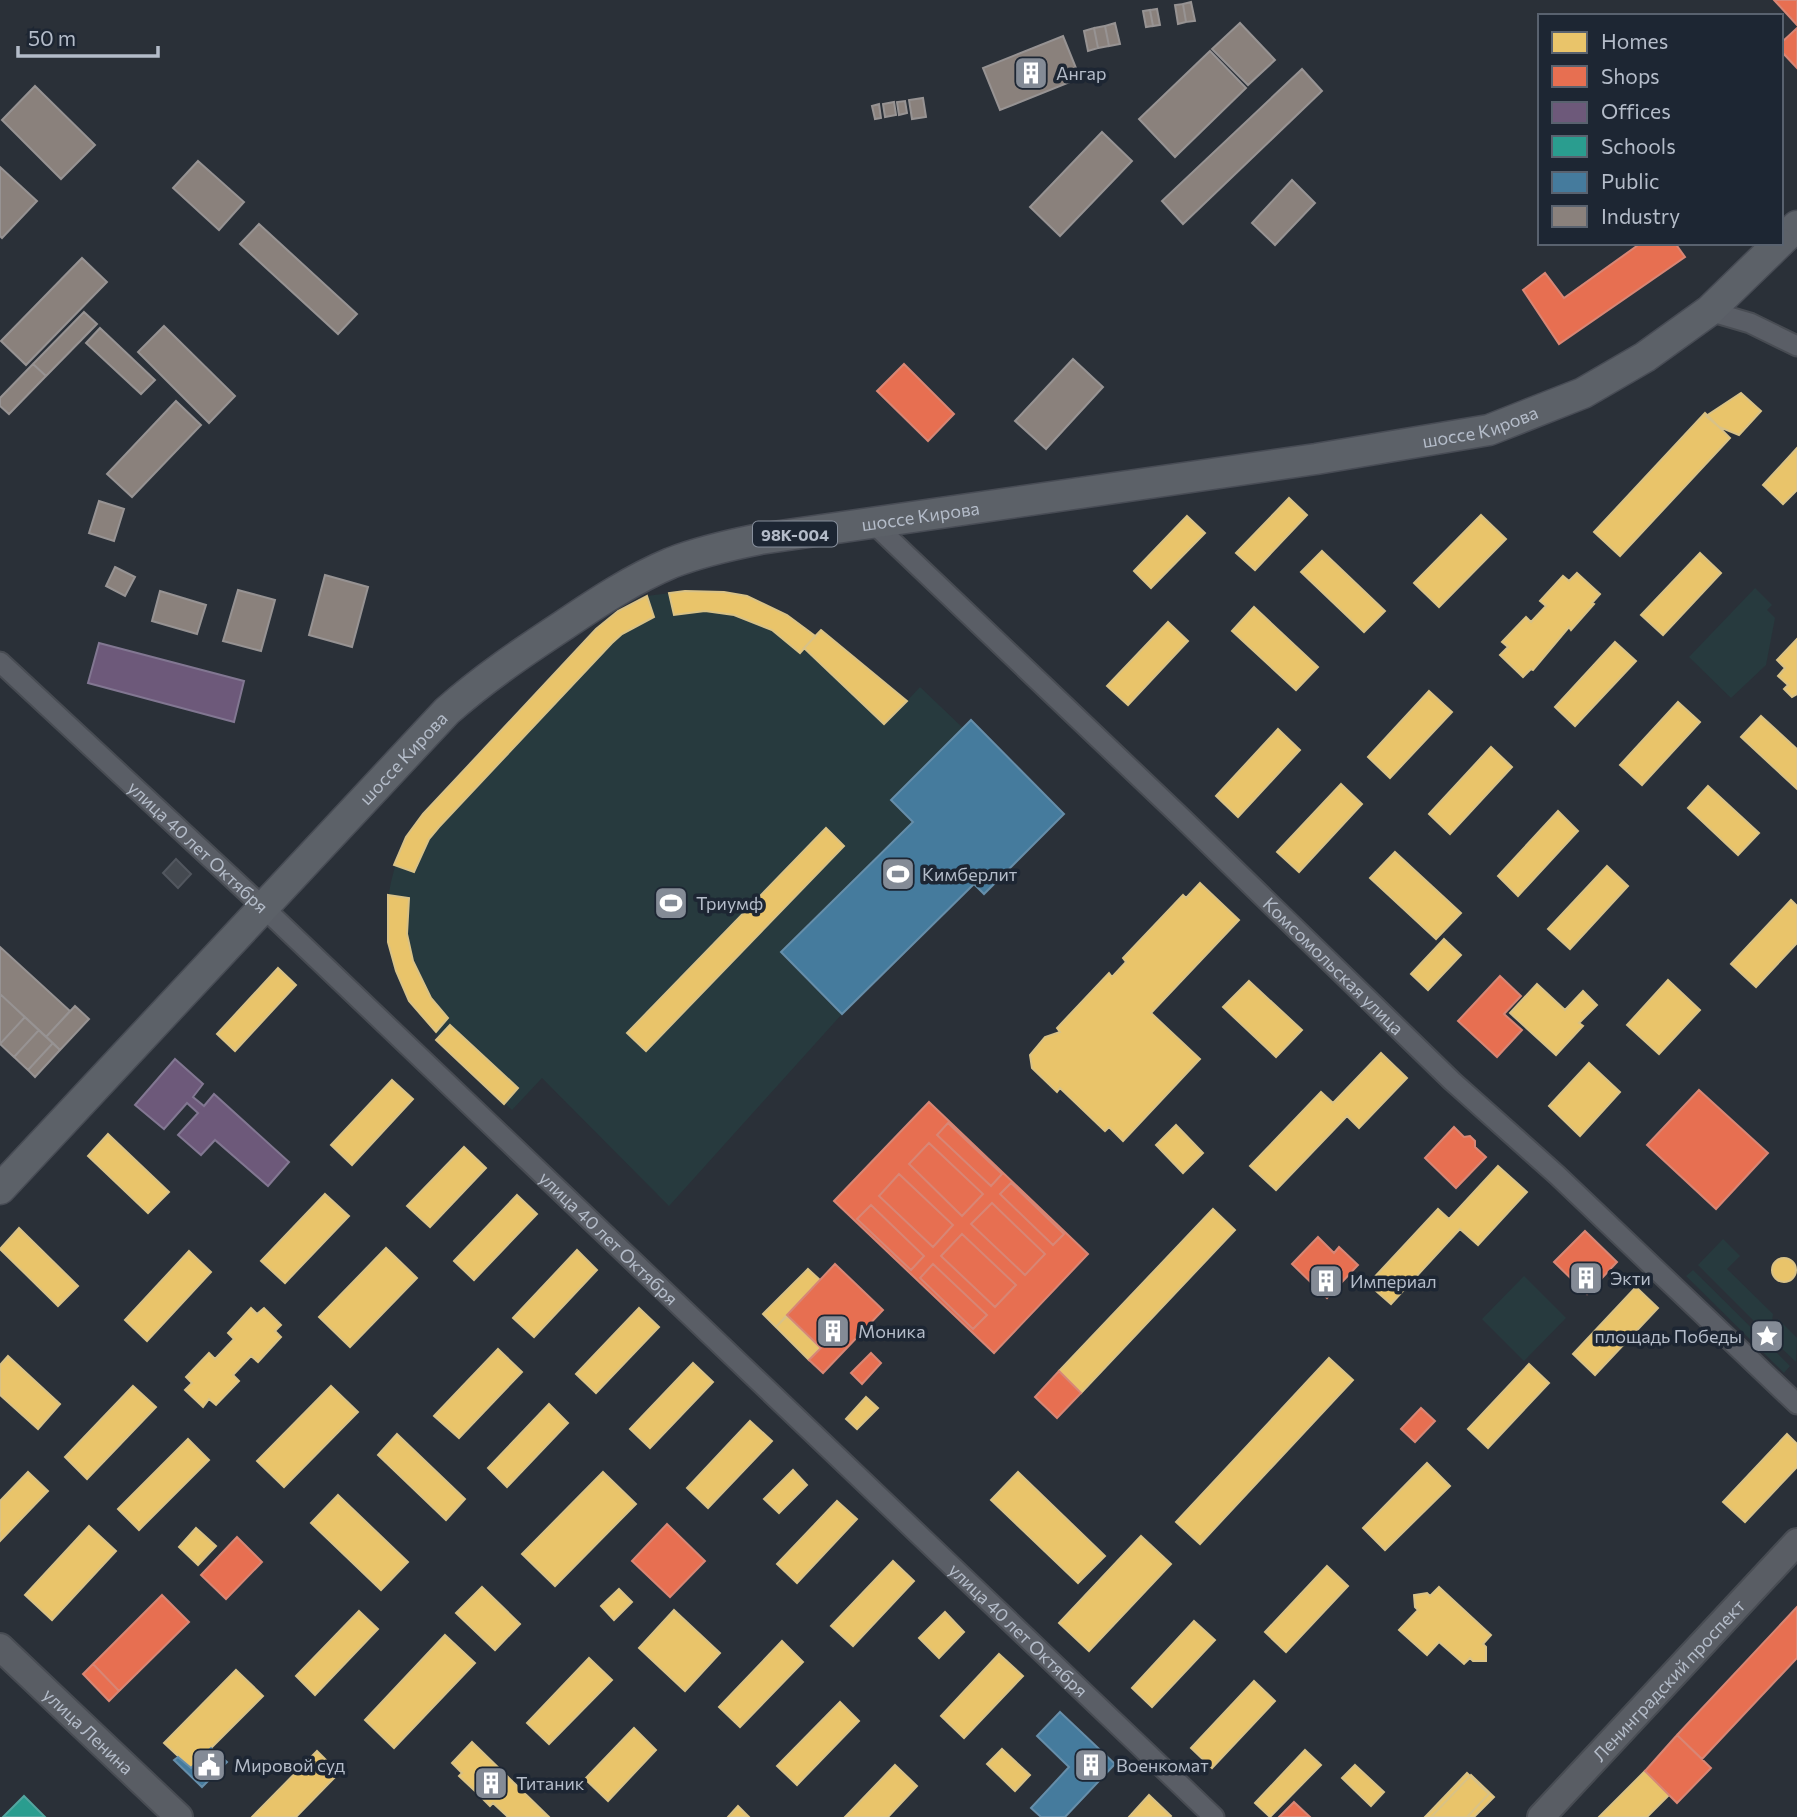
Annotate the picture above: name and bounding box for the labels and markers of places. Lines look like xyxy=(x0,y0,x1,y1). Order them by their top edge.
building icon: Ангар xyxy=(1012,54,1050,92)
place label: Ангар xyxy=(1056,62,1106,84)
sports icon: Кимберлит xyxy=(879,855,917,893)
place label: Кимберлит xyxy=(922,863,1018,885)
sports icon: Триумф xyxy=(652,884,690,922)
place label: Триумф xyxy=(696,892,763,914)
building icon: Экти xyxy=(1567,1259,1605,1297)
building icon: Империал xyxy=(1307,1262,1345,1300)
place label: Экти xyxy=(1610,1267,1651,1289)
place label: Империал xyxy=(1350,1270,1437,1292)
building icon: Моника xyxy=(814,1312,852,1350)
place icon: площадь Победы xyxy=(1748,1317,1786,1355)
place label: Моника xyxy=(858,1320,925,1342)
place label: площадь Победы xyxy=(1595,1325,1742,1347)
public building icon: Мировой суд xyxy=(190,1746,228,1784)
building icon: Военкомат xyxy=(1072,1746,1110,1784)
place label: Мировой суд xyxy=(234,1754,346,1776)
place label: Военкомат xyxy=(1116,1754,1209,1776)
building icon: Титаник xyxy=(472,1764,510,1802)
place label: Титаник xyxy=(516,1772,585,1794)

